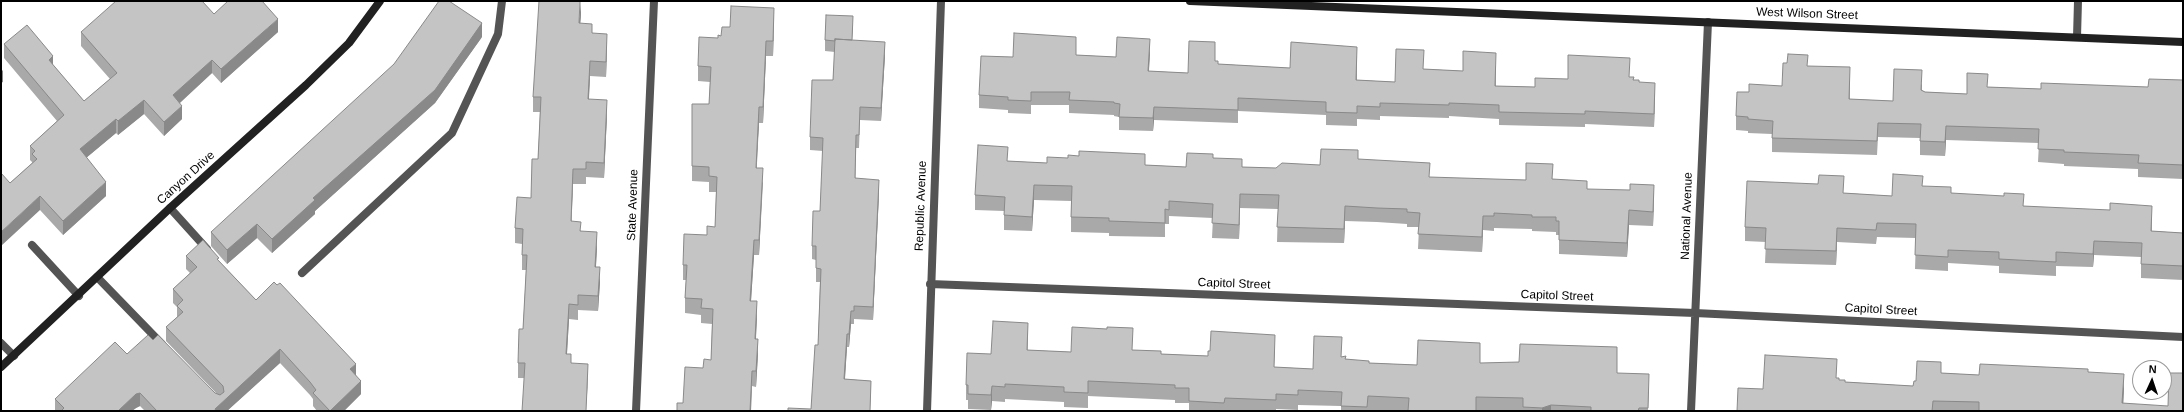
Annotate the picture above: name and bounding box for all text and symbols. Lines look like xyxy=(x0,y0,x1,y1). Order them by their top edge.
street label: West Wilson Street xyxy=(1756,5,1858,23)
street label: Canyon Drive xyxy=(154,148,218,208)
street label: Republic Avenue xyxy=(912,161,930,251)
street label: State Avenue xyxy=(625,169,641,241)
street label: National Avenue xyxy=(1678,172,1696,260)
street label: Capitol Street xyxy=(1197,276,1271,292)
street label: Capitol Street xyxy=(1520,288,1594,304)
street label: Capitol Street xyxy=(1844,301,1918,319)
north arrow xyxy=(2132,360,2172,400)
text: N xyxy=(2148,363,2157,375)

